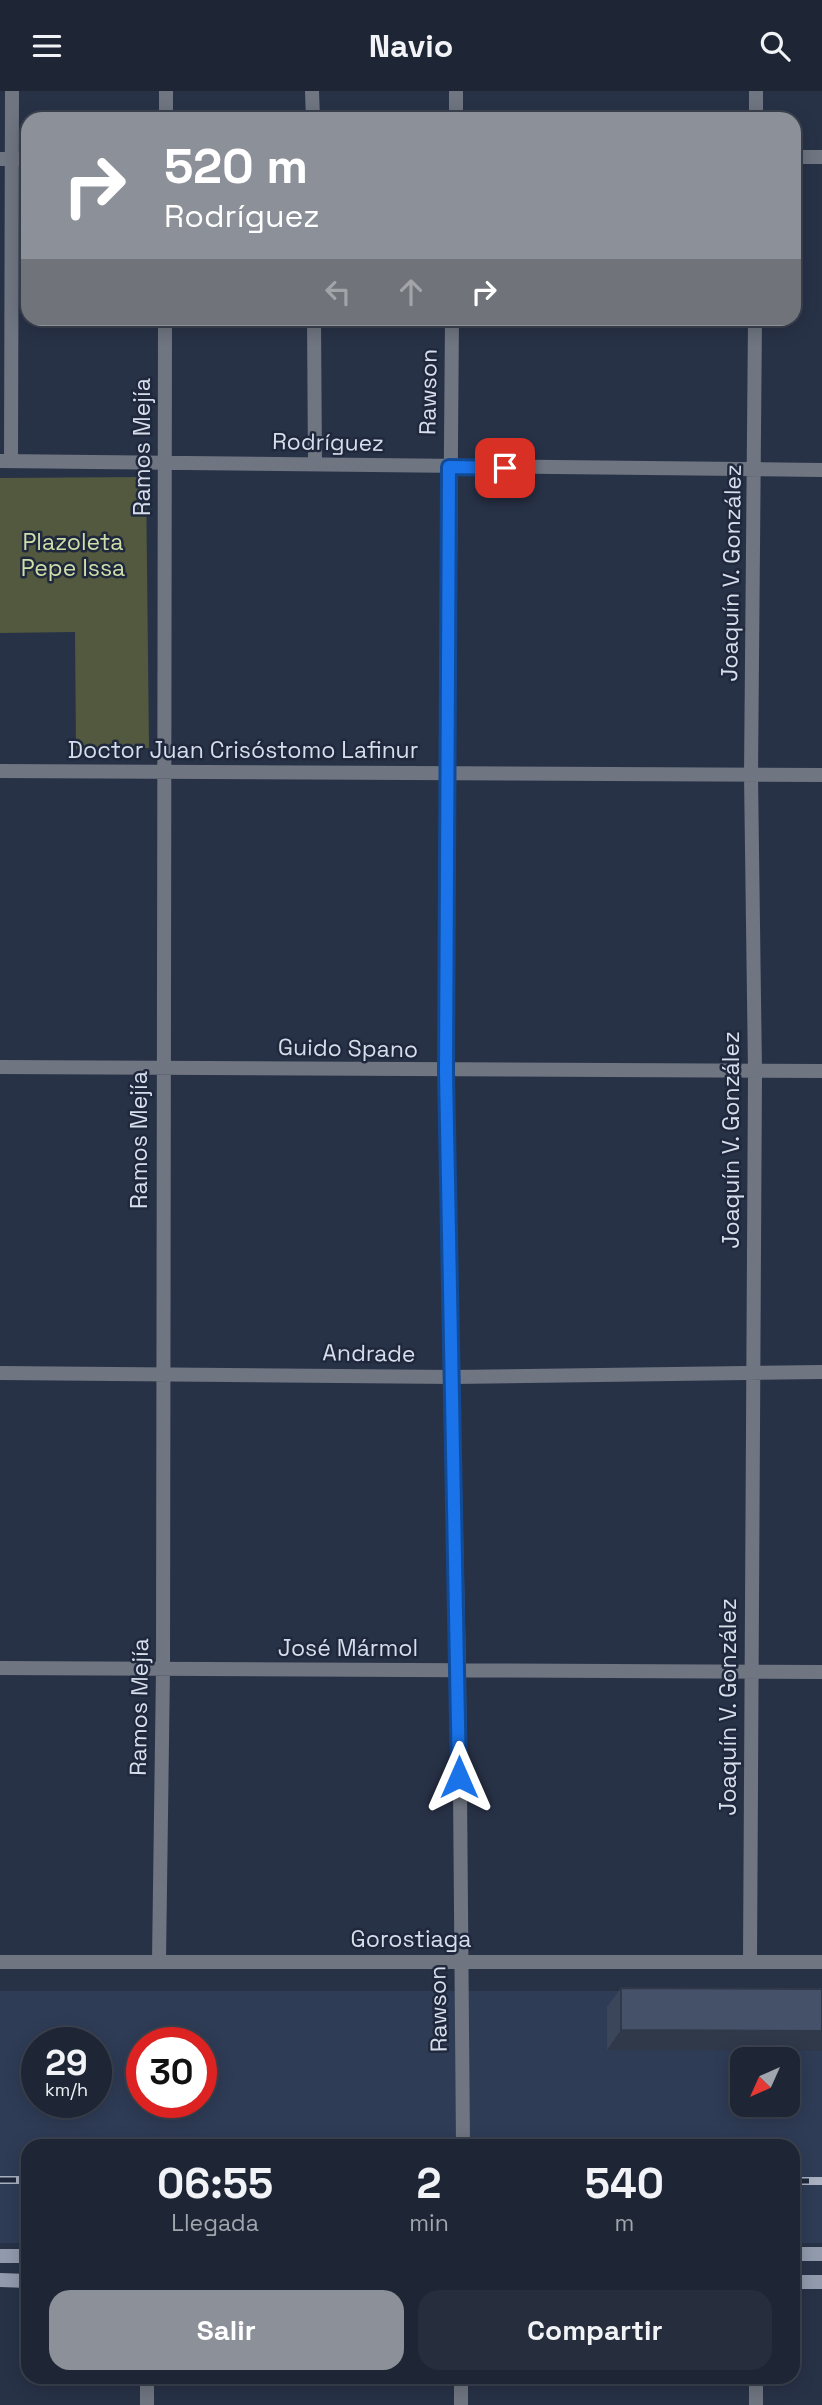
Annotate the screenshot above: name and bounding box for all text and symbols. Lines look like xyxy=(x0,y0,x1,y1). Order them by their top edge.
text: Navio xyxy=(369,26,453,66)
icon: menu xyxy=(28,27,66,65)
icon: search xyxy=(756,27,794,65)
text: 520 m xyxy=(164,135,308,197)
icon: right xyxy=(49,140,140,231)
text: Rodríguez xyxy=(164,196,320,236)
icon: left xyxy=(319,273,357,311)
icon: ahead xyxy=(392,273,430,311)
icon: right xyxy=(465,273,503,311)
street label: Rawson xyxy=(412,349,444,435)
street label: Ramos Mejía xyxy=(127,378,157,516)
street label: Rodríguez xyxy=(272,426,384,458)
pin xyxy=(475,438,535,498)
icon: arrive xyxy=(486,449,524,487)
street label: Joaquín V. González xyxy=(714,464,748,682)
park label: Plazoleta Pepe Issa xyxy=(21,527,125,583)
street label: Doctor Juan Crisóstomo Lafinur xyxy=(68,735,418,765)
street label: Joaquín V. González xyxy=(716,1031,746,1249)
street label: Guido Spano xyxy=(278,1032,418,1064)
street label: Ramos Mejía xyxy=(124,1071,154,1209)
street label: Andrade xyxy=(322,1337,416,1369)
street label: Joaquín V. González xyxy=(713,1598,743,1816)
street label: José Mármol xyxy=(278,1633,418,1663)
street label: Ramos Mejía xyxy=(123,1638,155,1776)
position arrow xyxy=(422,1740,496,1814)
street label: Gorostiaga xyxy=(351,1924,471,1954)
street label: Rawson xyxy=(422,1966,454,2052)
speed limit sign: 30 xyxy=(126,2027,217,2118)
text: 29 xyxy=(45,2041,88,2085)
north arrow xyxy=(730,2047,800,2117)
map controls xyxy=(730,2047,800,2117)
text: km/h xyxy=(45,2078,88,2101)
text: 06:55 xyxy=(157,2157,273,2210)
text: 2 xyxy=(417,2157,441,2210)
text: 540 xyxy=(585,2157,664,2210)
text: Llegada xyxy=(171,2208,259,2238)
text: min xyxy=(409,2208,449,2238)
text: m xyxy=(614,2208,634,2238)
button: Salir xyxy=(49,2290,404,2370)
button: Compartir xyxy=(418,2290,772,2370)

